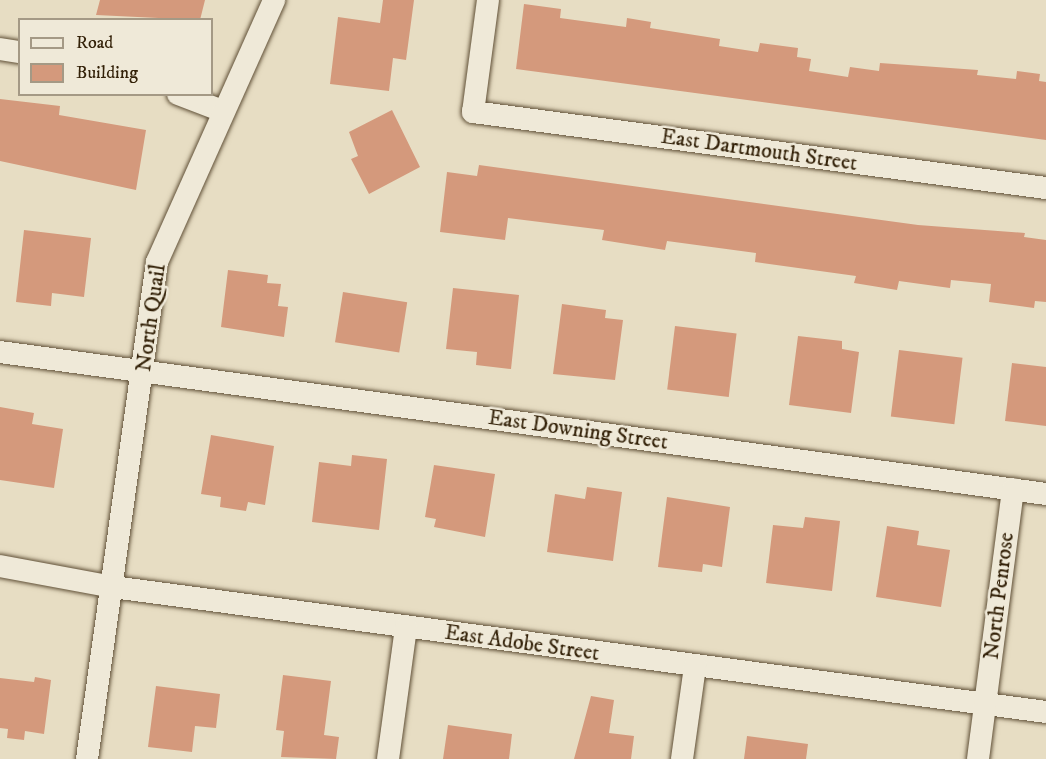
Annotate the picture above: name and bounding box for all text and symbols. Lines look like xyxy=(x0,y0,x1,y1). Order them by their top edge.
legend xyxy=(18,18,213,96)
text: Road xyxy=(76,32,113,54)
text: Building xyxy=(76,62,138,84)
street label: East Dartmouth Street xyxy=(659,123,859,177)
street label: North Quail xyxy=(130,263,172,373)
street label: East Downing Street xyxy=(486,404,670,456)
street label: North Penrose xyxy=(978,531,1020,661)
street label: East Adobe Street xyxy=(443,619,601,667)

